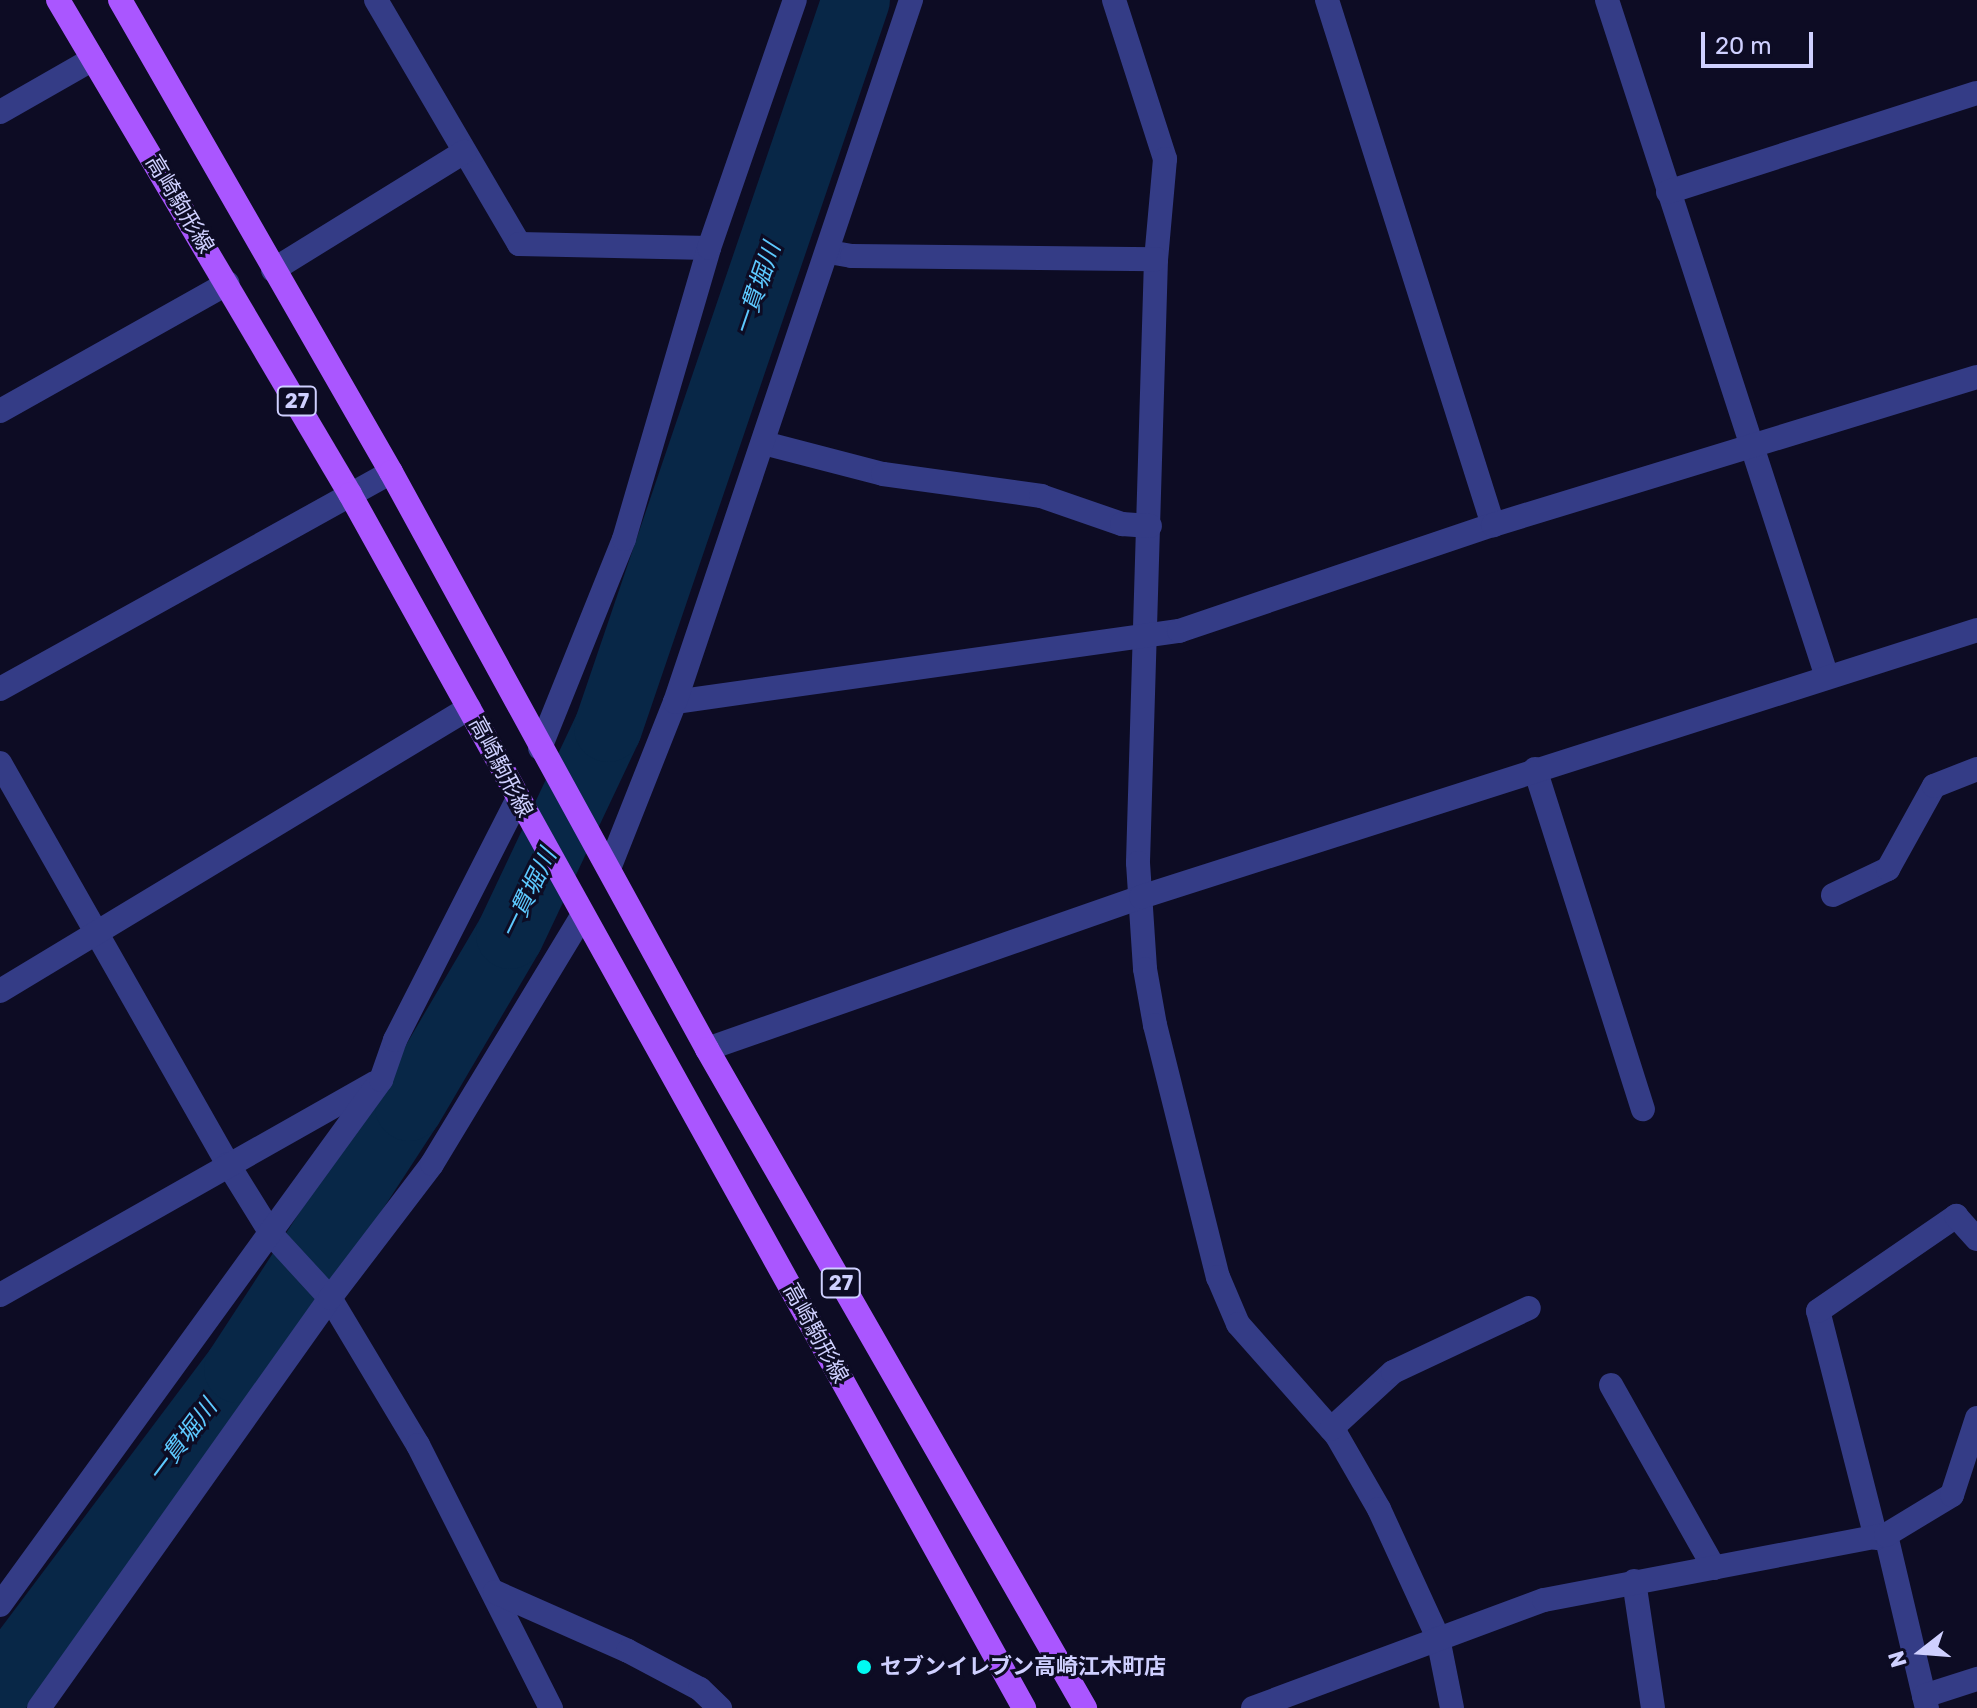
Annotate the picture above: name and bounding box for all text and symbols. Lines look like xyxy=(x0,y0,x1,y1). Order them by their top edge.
scale bar xyxy=(1705,16,1817,66)
text: 20 m xyxy=(1715,32,1772,60)
street label: 高崎駒形線 xyxy=(140,150,220,258)
water label: 一貫堀川 xyxy=(729,239,787,339)
road number: 27 xyxy=(275,385,319,417)
street label: 高崎駒形線 xyxy=(464,712,538,822)
water label: 一貫堀川 xyxy=(495,845,563,943)
road number: 27 xyxy=(819,1267,863,1299)
street label: 高崎駒形線 xyxy=(778,1278,854,1388)
water label: 一貫堀川 xyxy=(143,1394,223,1488)
north arrow xyxy=(1881,1612,1961,1692)
text: N xyxy=(1882,1648,1913,1671)
place label: セブンイレブン高崎江木町店 xyxy=(880,1654,1166,1680)
marker: セブンイレブン高崎江木町店 xyxy=(855,1658,873,1676)

